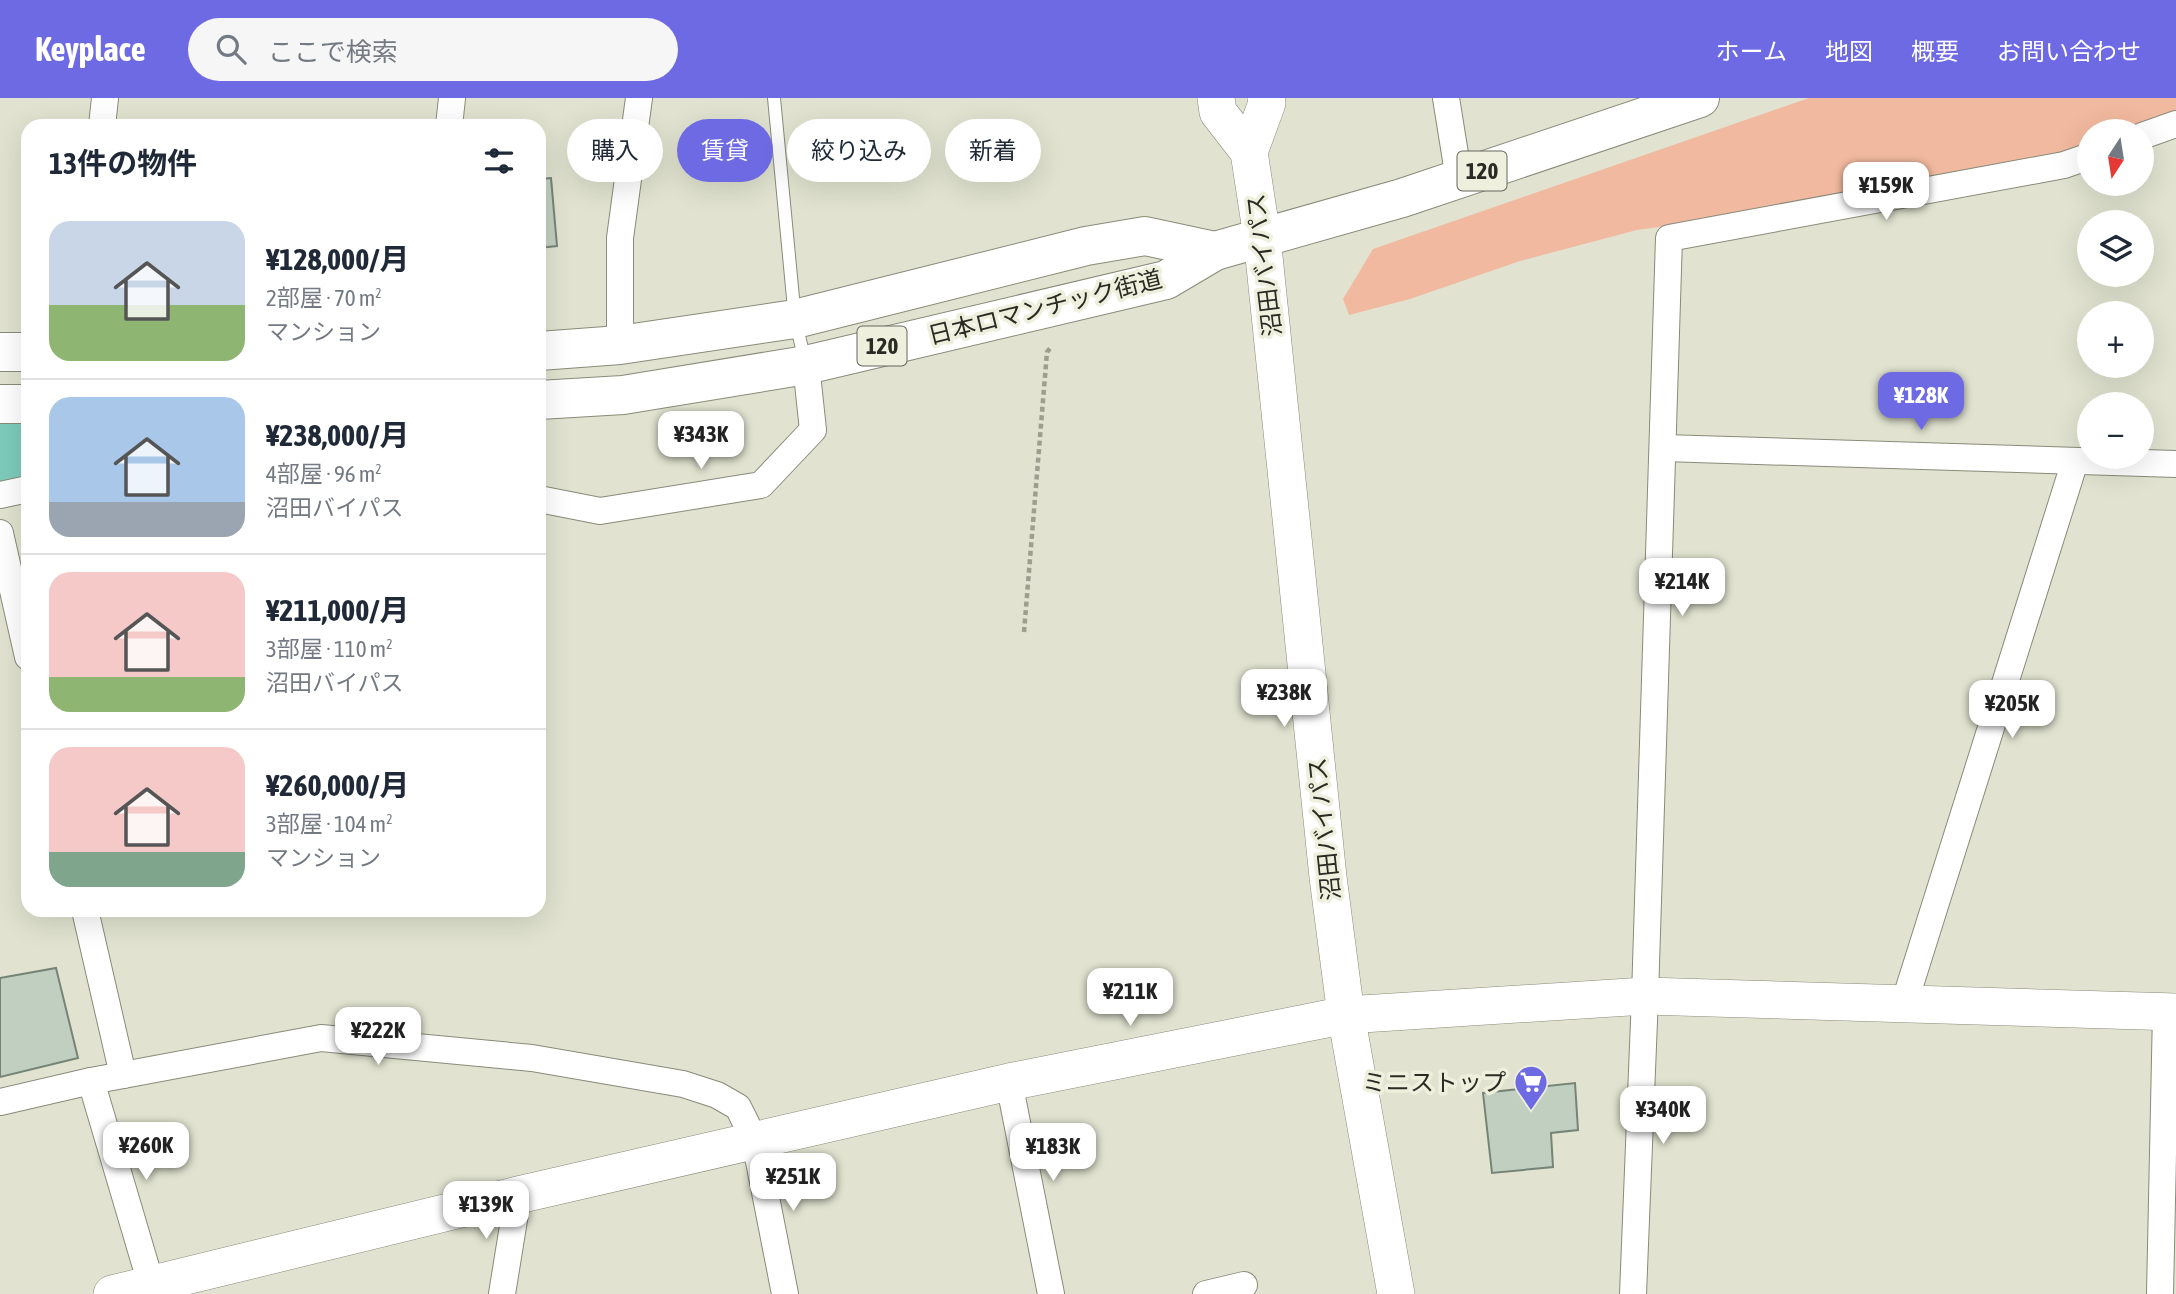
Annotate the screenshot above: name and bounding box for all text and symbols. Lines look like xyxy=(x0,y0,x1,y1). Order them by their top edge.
search box xyxy=(188,18,678,81)
text: Keyplace xyxy=(35,30,146,68)
icon: search xyxy=(212,30,250,68)
text: ここで検索 xyxy=(268,37,398,67)
text: ホーム xyxy=(1716,38,1787,65)
text: 地図 xyxy=(1825,38,1873,65)
text: 概要 xyxy=(1911,38,1959,65)
text: お問い合わせ xyxy=(1997,38,2141,65)
chip: 購入 xyxy=(567,119,663,182)
chip: 賃貸 xyxy=(677,119,773,182)
chip: 絞り込み xyxy=(787,119,931,182)
chip: 新着 xyxy=(945,119,1041,182)
north arrow xyxy=(2077,119,2154,196)
map controls xyxy=(2077,119,2154,469)
icon: filters xyxy=(480,142,518,180)
text: 13件の物件 xyxy=(49,146,197,180)
road number: 120 xyxy=(1458,152,1506,190)
pin: ¥159K xyxy=(1837,162,1935,222)
text: ¥159K xyxy=(1859,172,1913,198)
street label: 沼田バイパス xyxy=(1242,192,1286,338)
button: layers xyxy=(2077,210,2154,287)
text: ¥128,000/月 xyxy=(266,242,409,276)
icon: home xyxy=(105,249,189,333)
street label: 日本ロマンチック街道 xyxy=(925,265,1165,349)
text: 2部屋 · 70 m² xyxy=(266,285,382,311)
button: + xyxy=(2077,301,2154,378)
text: マンション xyxy=(266,319,381,345)
road number: 120 xyxy=(858,327,906,366)
pin: ¥128K xyxy=(1872,372,1970,432)
text: ¥128K xyxy=(1894,382,1948,408)
button: − xyxy=(2077,392,2154,469)
pin: ¥343K xyxy=(652,412,750,471)
text: ¥238,000/月 xyxy=(266,418,409,452)
text: ¥343K xyxy=(674,421,728,447)
icon: home xyxy=(105,425,189,509)
text: 4部屋 · 96 m² xyxy=(266,461,382,487)
text: 沼田バイパス xyxy=(266,495,404,521)
pin: ¥214K xyxy=(1633,559,1731,618)
text: ¥214K xyxy=(1655,568,1709,594)
text: ¥211,000/月 xyxy=(266,593,409,627)
icon: home xyxy=(105,600,189,684)
text: 3部屋 · 110 m² xyxy=(266,636,393,662)
text: 沼田バイパス xyxy=(266,670,404,696)
pin: ¥238K xyxy=(1235,670,1333,729)
text: ¥238K xyxy=(1257,679,1311,705)
pin: ¥205K xyxy=(1963,680,2061,740)
text: ¥205K xyxy=(1985,690,2039,716)
street label: 沼田バイパス xyxy=(1303,756,1345,902)
text: ¥260,000/月 xyxy=(266,768,409,802)
icon: home xyxy=(105,775,189,859)
text: 3部屋 · 104 m² xyxy=(266,811,393,837)
text: マンション xyxy=(266,845,381,871)
pin: ¥211K xyxy=(1081,968,1179,1028)
text: ¥211K xyxy=(1103,978,1157,1004)
pin: ¥222K xyxy=(329,1007,427,1067)
text: ¥222K xyxy=(351,1017,405,1043)
supermarket icon: ミニストップ xyxy=(1512,1063,1550,1112)
place label: ミニストップ xyxy=(1362,1069,1506,1096)
pin: ¥340K xyxy=(1614,1086,1712,1146)
text: ¥340K xyxy=(1636,1096,1690,1122)
pin: ¥260K xyxy=(97,1122,195,1182)
pin: ¥183K xyxy=(1004,1124,1102,1183)
text: ¥260K xyxy=(119,1132,173,1158)
text: ¥183K xyxy=(1026,1133,1080,1159)
pin: ¥251K xyxy=(744,1154,842,1213)
text: ¥251K xyxy=(766,1163,820,1189)
pin: ¥139K xyxy=(437,1182,535,1241)
text: ¥139K xyxy=(459,1191,513,1217)

